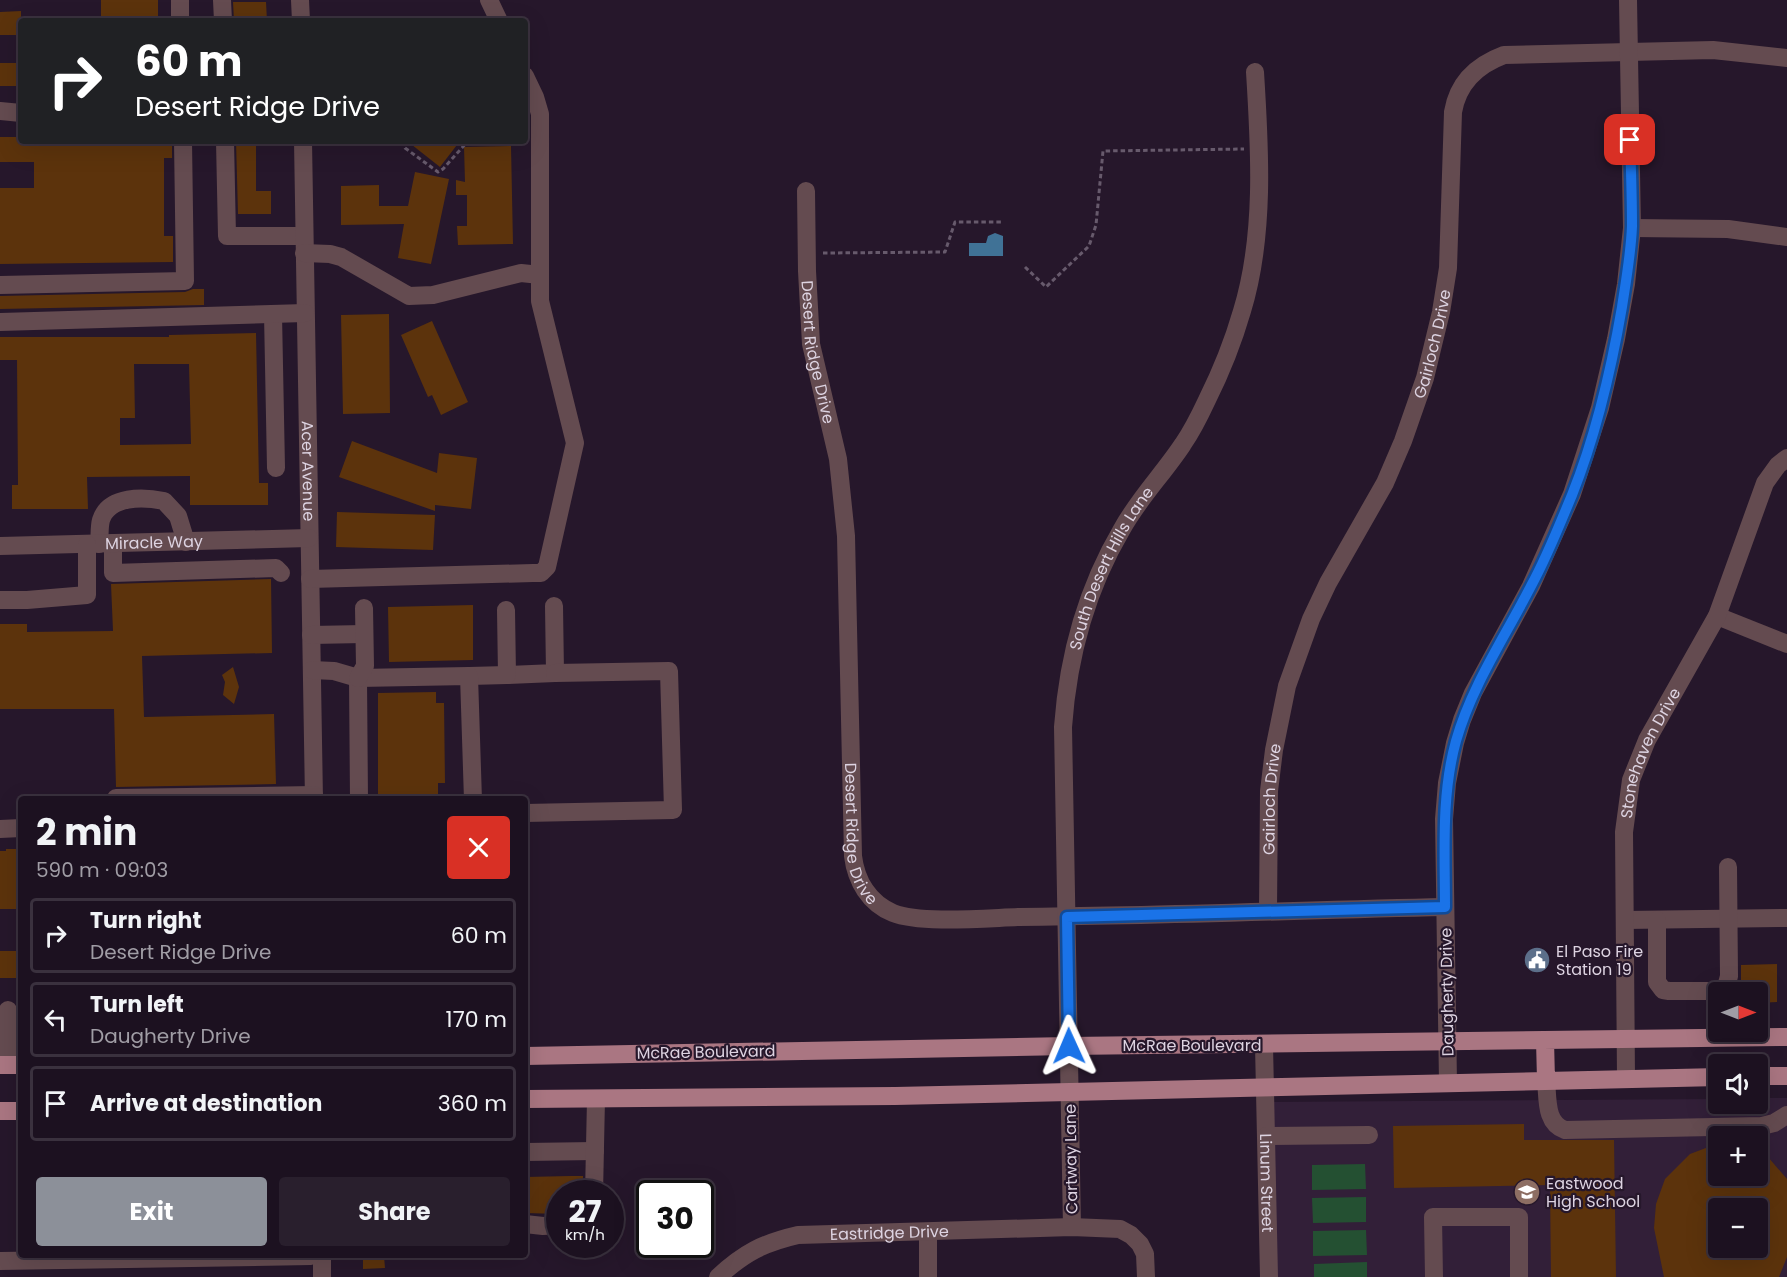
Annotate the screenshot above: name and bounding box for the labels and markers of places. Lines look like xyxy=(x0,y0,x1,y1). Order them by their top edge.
pin xyxy=(1604,114,1655,165)
place label: El Paso Fire Station 19 xyxy=(1556,940,1643,981)
public building icon: El Paso Fire Station 19 xyxy=(1522,945,1552,975)
place label: Eastwood High School xyxy=(1546,1172,1640,1213)
school or university icon: Eastwood High School xyxy=(1512,1177,1542,1207)

